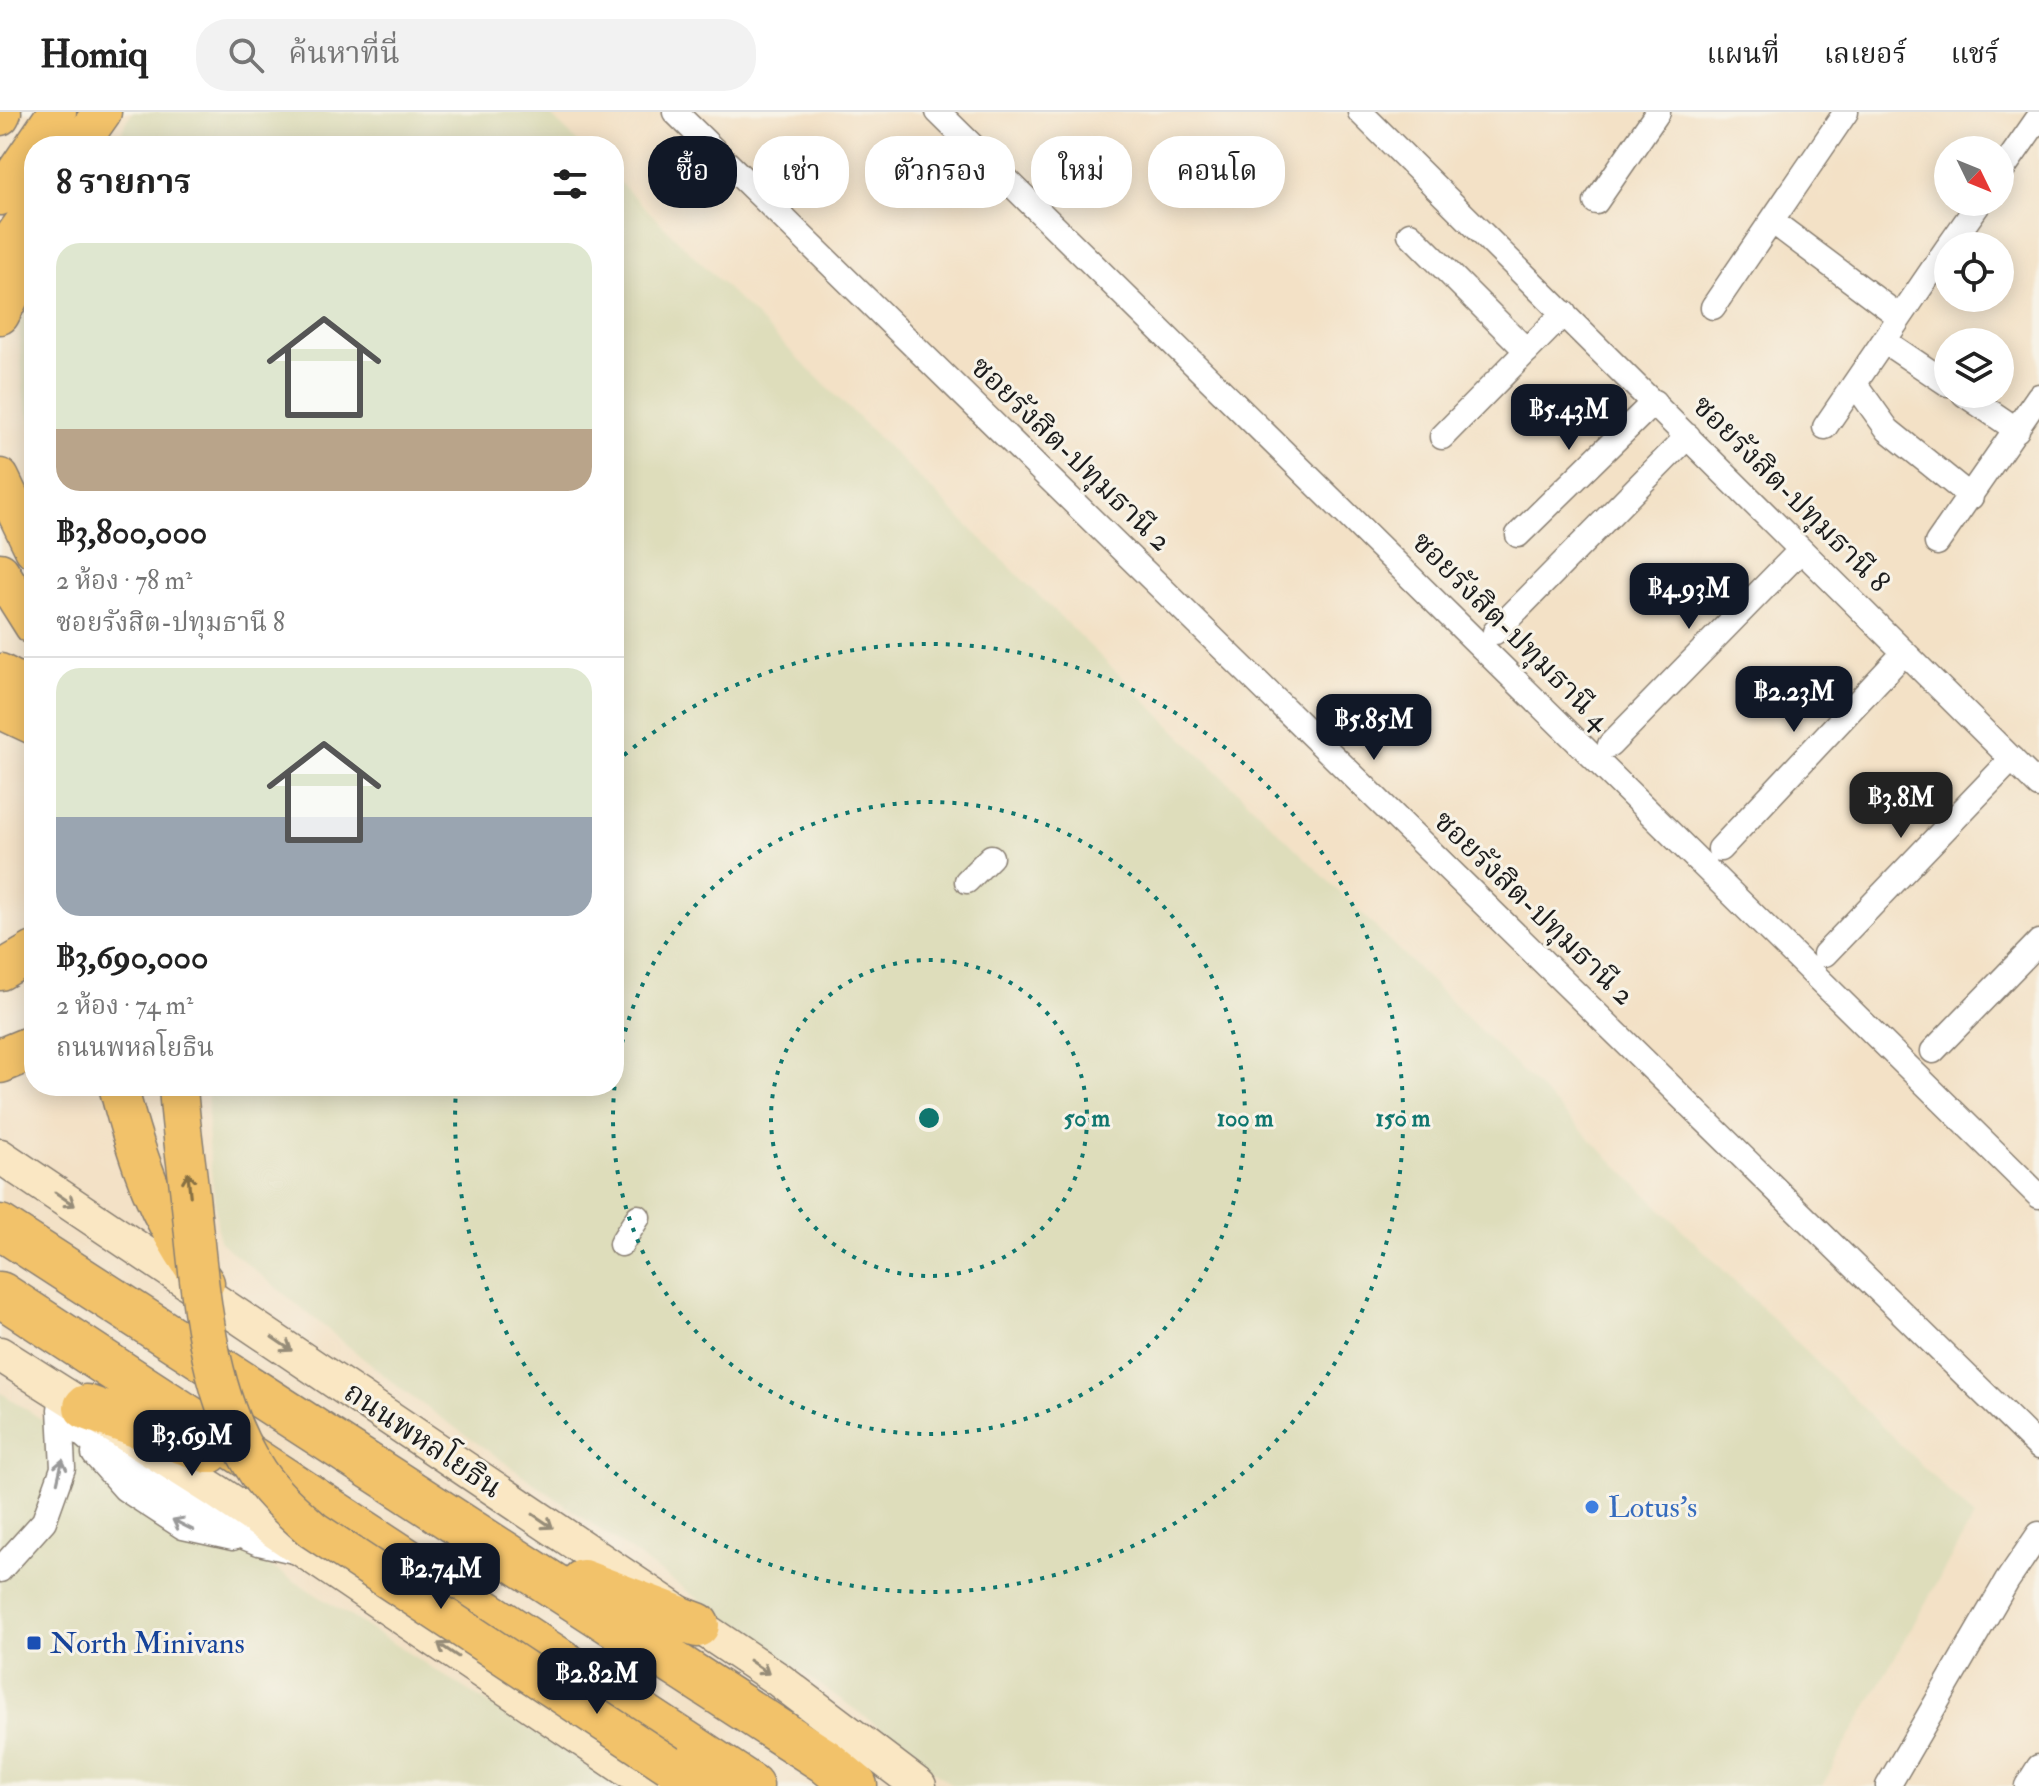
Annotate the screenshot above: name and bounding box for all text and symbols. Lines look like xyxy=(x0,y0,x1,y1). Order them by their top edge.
search box xyxy=(196,19,756,91)
text: Homiq xyxy=(40,31,148,79)
icon: search xyxy=(224,33,268,77)
text: ค้นหาที่นี่ xyxy=(288,35,400,72)
text: แผนที่ xyxy=(1706,37,1780,72)
text: เลเยอร์ xyxy=(1824,37,1907,72)
text: แชร์ xyxy=(1951,37,1999,72)
chip: ซื้อ xyxy=(648,136,737,208)
chip: เช่า xyxy=(753,136,849,208)
chip: ตัวกรอง xyxy=(865,136,1015,208)
chip: ใหม่ xyxy=(1031,136,1132,208)
chip: คอนโด xyxy=(1148,136,1285,208)
north arrow xyxy=(1934,136,2014,216)
map controls xyxy=(1934,136,2014,408)
text: 8 รายการ xyxy=(56,161,191,204)
icon: filters xyxy=(548,162,592,206)
button: locate xyxy=(1934,232,2014,312)
icon: home xyxy=(252,295,396,439)
button: layers xyxy=(1934,328,2014,408)
street label: ซอยรังสิต-ปทุมธานี 2 xyxy=(963,349,1179,559)
pin: ฿5.43M xyxy=(1504,384,1634,452)
street label: ซอยรังสิต-ปทุมธานี 8 xyxy=(1685,388,1897,600)
text: ฿5.43M xyxy=(1529,394,1609,426)
text: ฿3,800,000 xyxy=(56,511,207,554)
street label: ซอยรังสิต-ปทุมธานี 4 xyxy=(1404,524,1619,739)
pin: ฿4.93M xyxy=(1624,563,1754,631)
text: 2 ห้อง · 78 m² xyxy=(56,565,192,597)
text: ฿4.93M xyxy=(1648,573,1730,605)
text: ซอยรังสิต-ปทุมธานี 8 xyxy=(56,607,285,639)
pin: ฿2.23M xyxy=(1729,666,1859,734)
text: ฿2.23M xyxy=(1753,676,1835,708)
pin: ฿5.85M xyxy=(1309,694,1439,762)
text: ฿5.85M xyxy=(1334,704,1414,736)
icon: home xyxy=(252,720,396,864)
pin: ฿3.8M xyxy=(1845,772,1957,840)
text: ฿3.8M xyxy=(1868,782,1934,814)
street label: ซอยรังสิต-ปทุมธานี 2 xyxy=(1426,803,1642,1013)
text: ฿3,690,000 xyxy=(56,936,208,979)
text: 2 ห้อง · 74 m² xyxy=(56,990,193,1022)
text: ถนนพหลโยธิน xyxy=(56,1032,214,1064)
text: 50 m xyxy=(1064,1103,1111,1134)
text: 100 m xyxy=(1217,1103,1274,1134)
text: 150 m xyxy=(1376,1103,1431,1134)
centre of rings xyxy=(915,1104,943,1132)
one-way arrow xyxy=(181,1171,196,1198)
one-way arrow xyxy=(53,1191,75,1208)
one-way arrow xyxy=(270,1336,292,1352)
street label: ถนนพหลโยธิน xyxy=(337,1371,511,1506)
pin: ฿3.69M xyxy=(127,1410,257,1478)
text: ฿3.69M xyxy=(151,1420,233,1452)
one-way arrow xyxy=(53,1458,68,1484)
place label: Lotus's xyxy=(1608,1489,1697,1526)
marker: Lotus's xyxy=(1583,1498,1601,1516)
one-way arrow xyxy=(532,1513,554,1530)
one-way arrow xyxy=(172,1517,196,1532)
pin: ฿2.74M xyxy=(376,1543,506,1611)
text: ฿2.74M xyxy=(400,1553,482,1585)
place label: North Minivans xyxy=(50,1625,245,1662)
marker: North Minivans xyxy=(25,1634,43,1652)
one-way arrow xyxy=(437,1642,459,1659)
pin: ฿2.82M xyxy=(532,1648,662,1716)
text: ฿2.82M xyxy=(555,1658,639,1690)
one-way arrow xyxy=(747,1659,769,1675)

